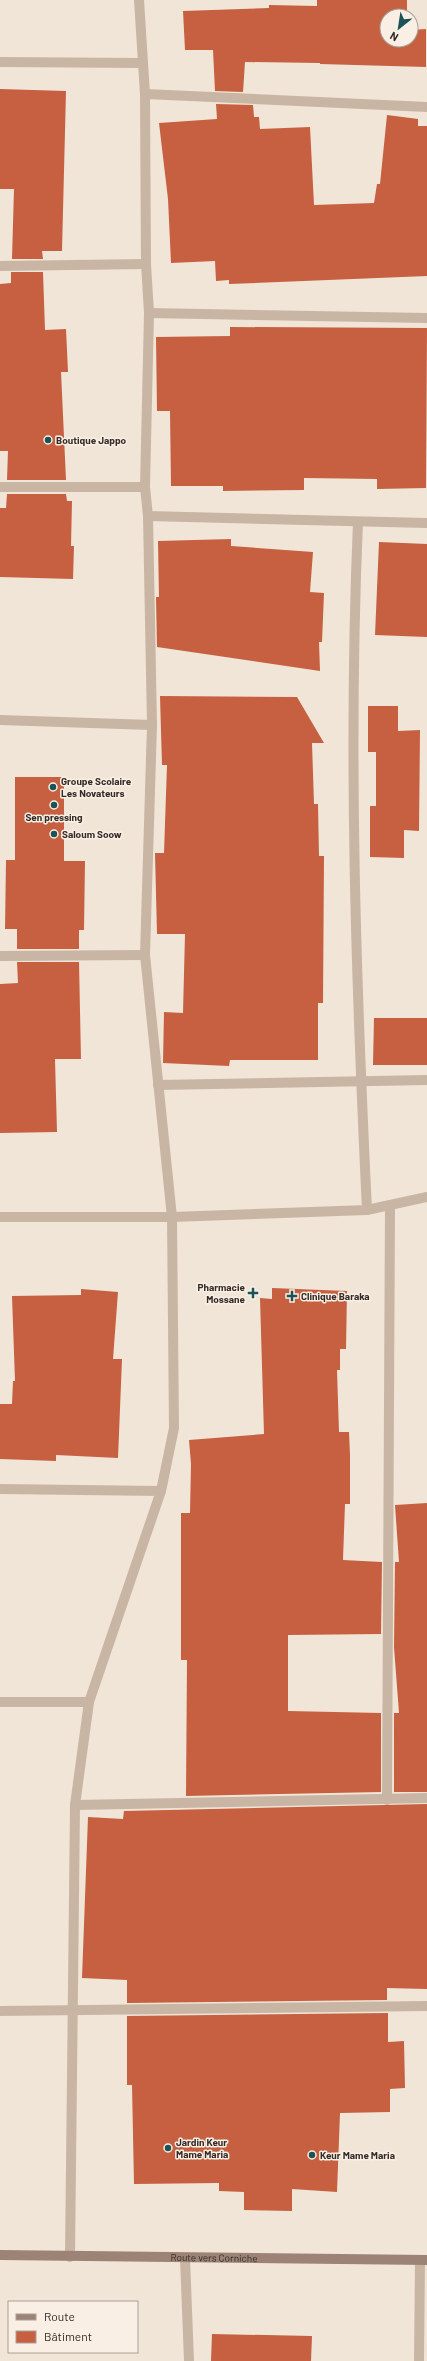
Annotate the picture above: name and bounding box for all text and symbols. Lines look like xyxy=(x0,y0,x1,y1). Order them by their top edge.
north arrow xyxy=(379,8,419,48)
text: N xyxy=(387,30,400,45)
place label: Boutique Jappo xyxy=(56,434,127,446)
marker: Boutique Jappo xyxy=(43,435,53,445)
place label: Groupe Scolaire Les Novateurs xyxy=(61,775,132,799)
marker: Groupe Scolaire Les Novateurs xyxy=(48,782,58,792)
marker: Sen pressing xyxy=(49,800,59,810)
place label: Sen pressing xyxy=(25,811,83,823)
place label: Saloum Soow xyxy=(62,828,122,840)
marker: Saloum Soow xyxy=(49,829,59,839)
place label: Pharmacie Mossane xyxy=(197,1281,246,1305)
marker: Pharmacie Mossane xyxy=(248,1288,258,1298)
marker: Clinique Baraka xyxy=(286,1290,298,1302)
place label: Clinique Baraka xyxy=(301,1290,370,1302)
place label: Jardin Keur Mame Maria xyxy=(176,2136,228,2160)
marker: Jardin Keur Mame Maria xyxy=(163,2143,173,2153)
place label: Keur Mame Maria xyxy=(320,2149,395,2161)
marker: Keur Mame Maria xyxy=(307,2150,317,2160)
street label: Route vers Corniche xyxy=(170,2251,258,2264)
legend xyxy=(8,2301,138,2353)
text: Route xyxy=(44,2309,75,2323)
text: Bâtiment xyxy=(44,2329,92,2343)

